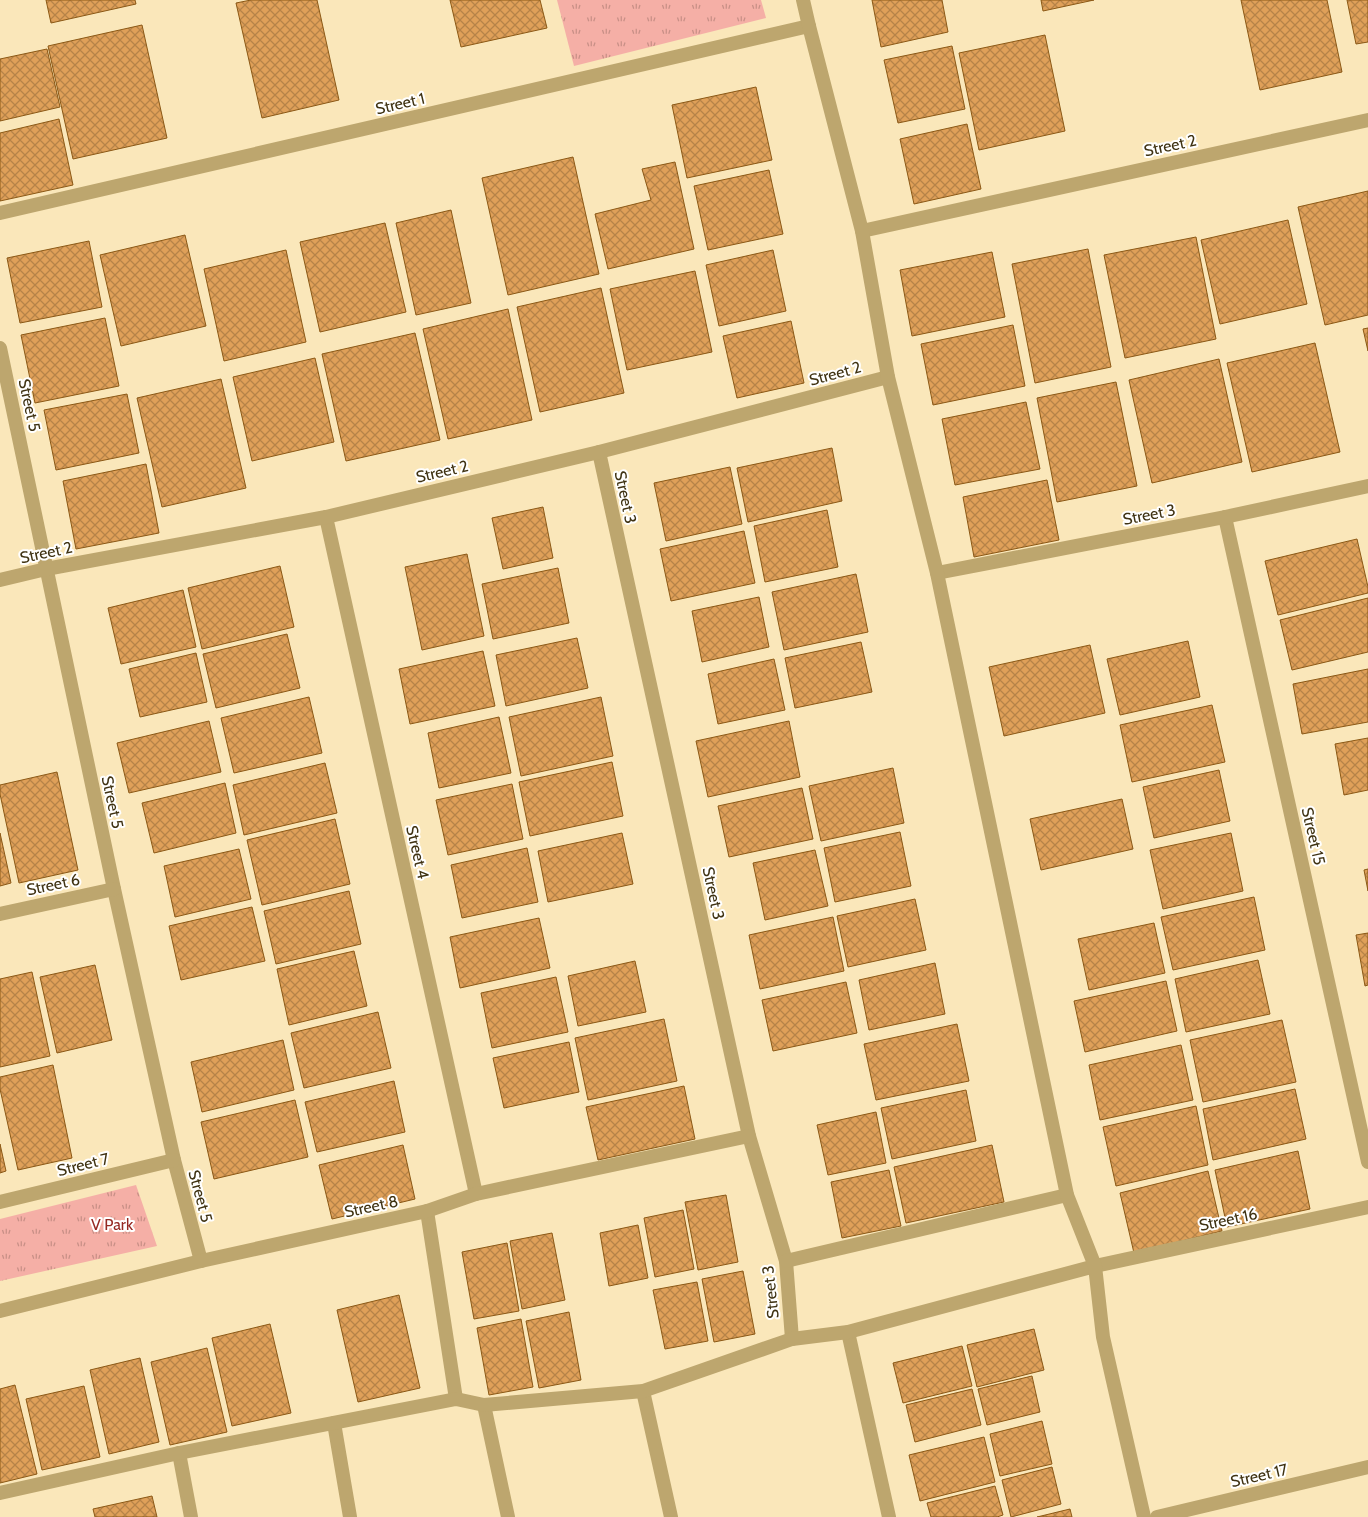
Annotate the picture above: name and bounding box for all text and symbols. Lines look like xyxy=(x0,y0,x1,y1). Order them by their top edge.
street label: Street 1 xyxy=(374,89,427,118)
street label: Street 2 xyxy=(1142,131,1198,160)
street label: Street 2 xyxy=(807,357,863,390)
street label: Street 5 xyxy=(15,377,44,433)
street label: Street 2 xyxy=(414,456,470,487)
street label: Street 3 xyxy=(611,469,640,525)
street label: Street 3 xyxy=(1121,500,1177,529)
street label: Street 2 xyxy=(18,538,74,567)
street label: Street 5 xyxy=(98,774,127,830)
street label: Street 15 xyxy=(1298,805,1329,867)
street label: Street 4 xyxy=(402,824,433,881)
street label: Street 3 xyxy=(699,865,728,921)
street label: Street 6 xyxy=(25,870,81,899)
street label: Street 7 xyxy=(55,1149,111,1180)
street label: Street 5 xyxy=(184,1168,217,1224)
street label: Street 8 xyxy=(343,1192,400,1221)
street label: Street 16 xyxy=(1197,1204,1259,1235)
park label: V Park xyxy=(91,1215,134,1234)
street label: Street 3 xyxy=(758,1264,783,1319)
street label: Street 17 xyxy=(1229,1460,1289,1491)

